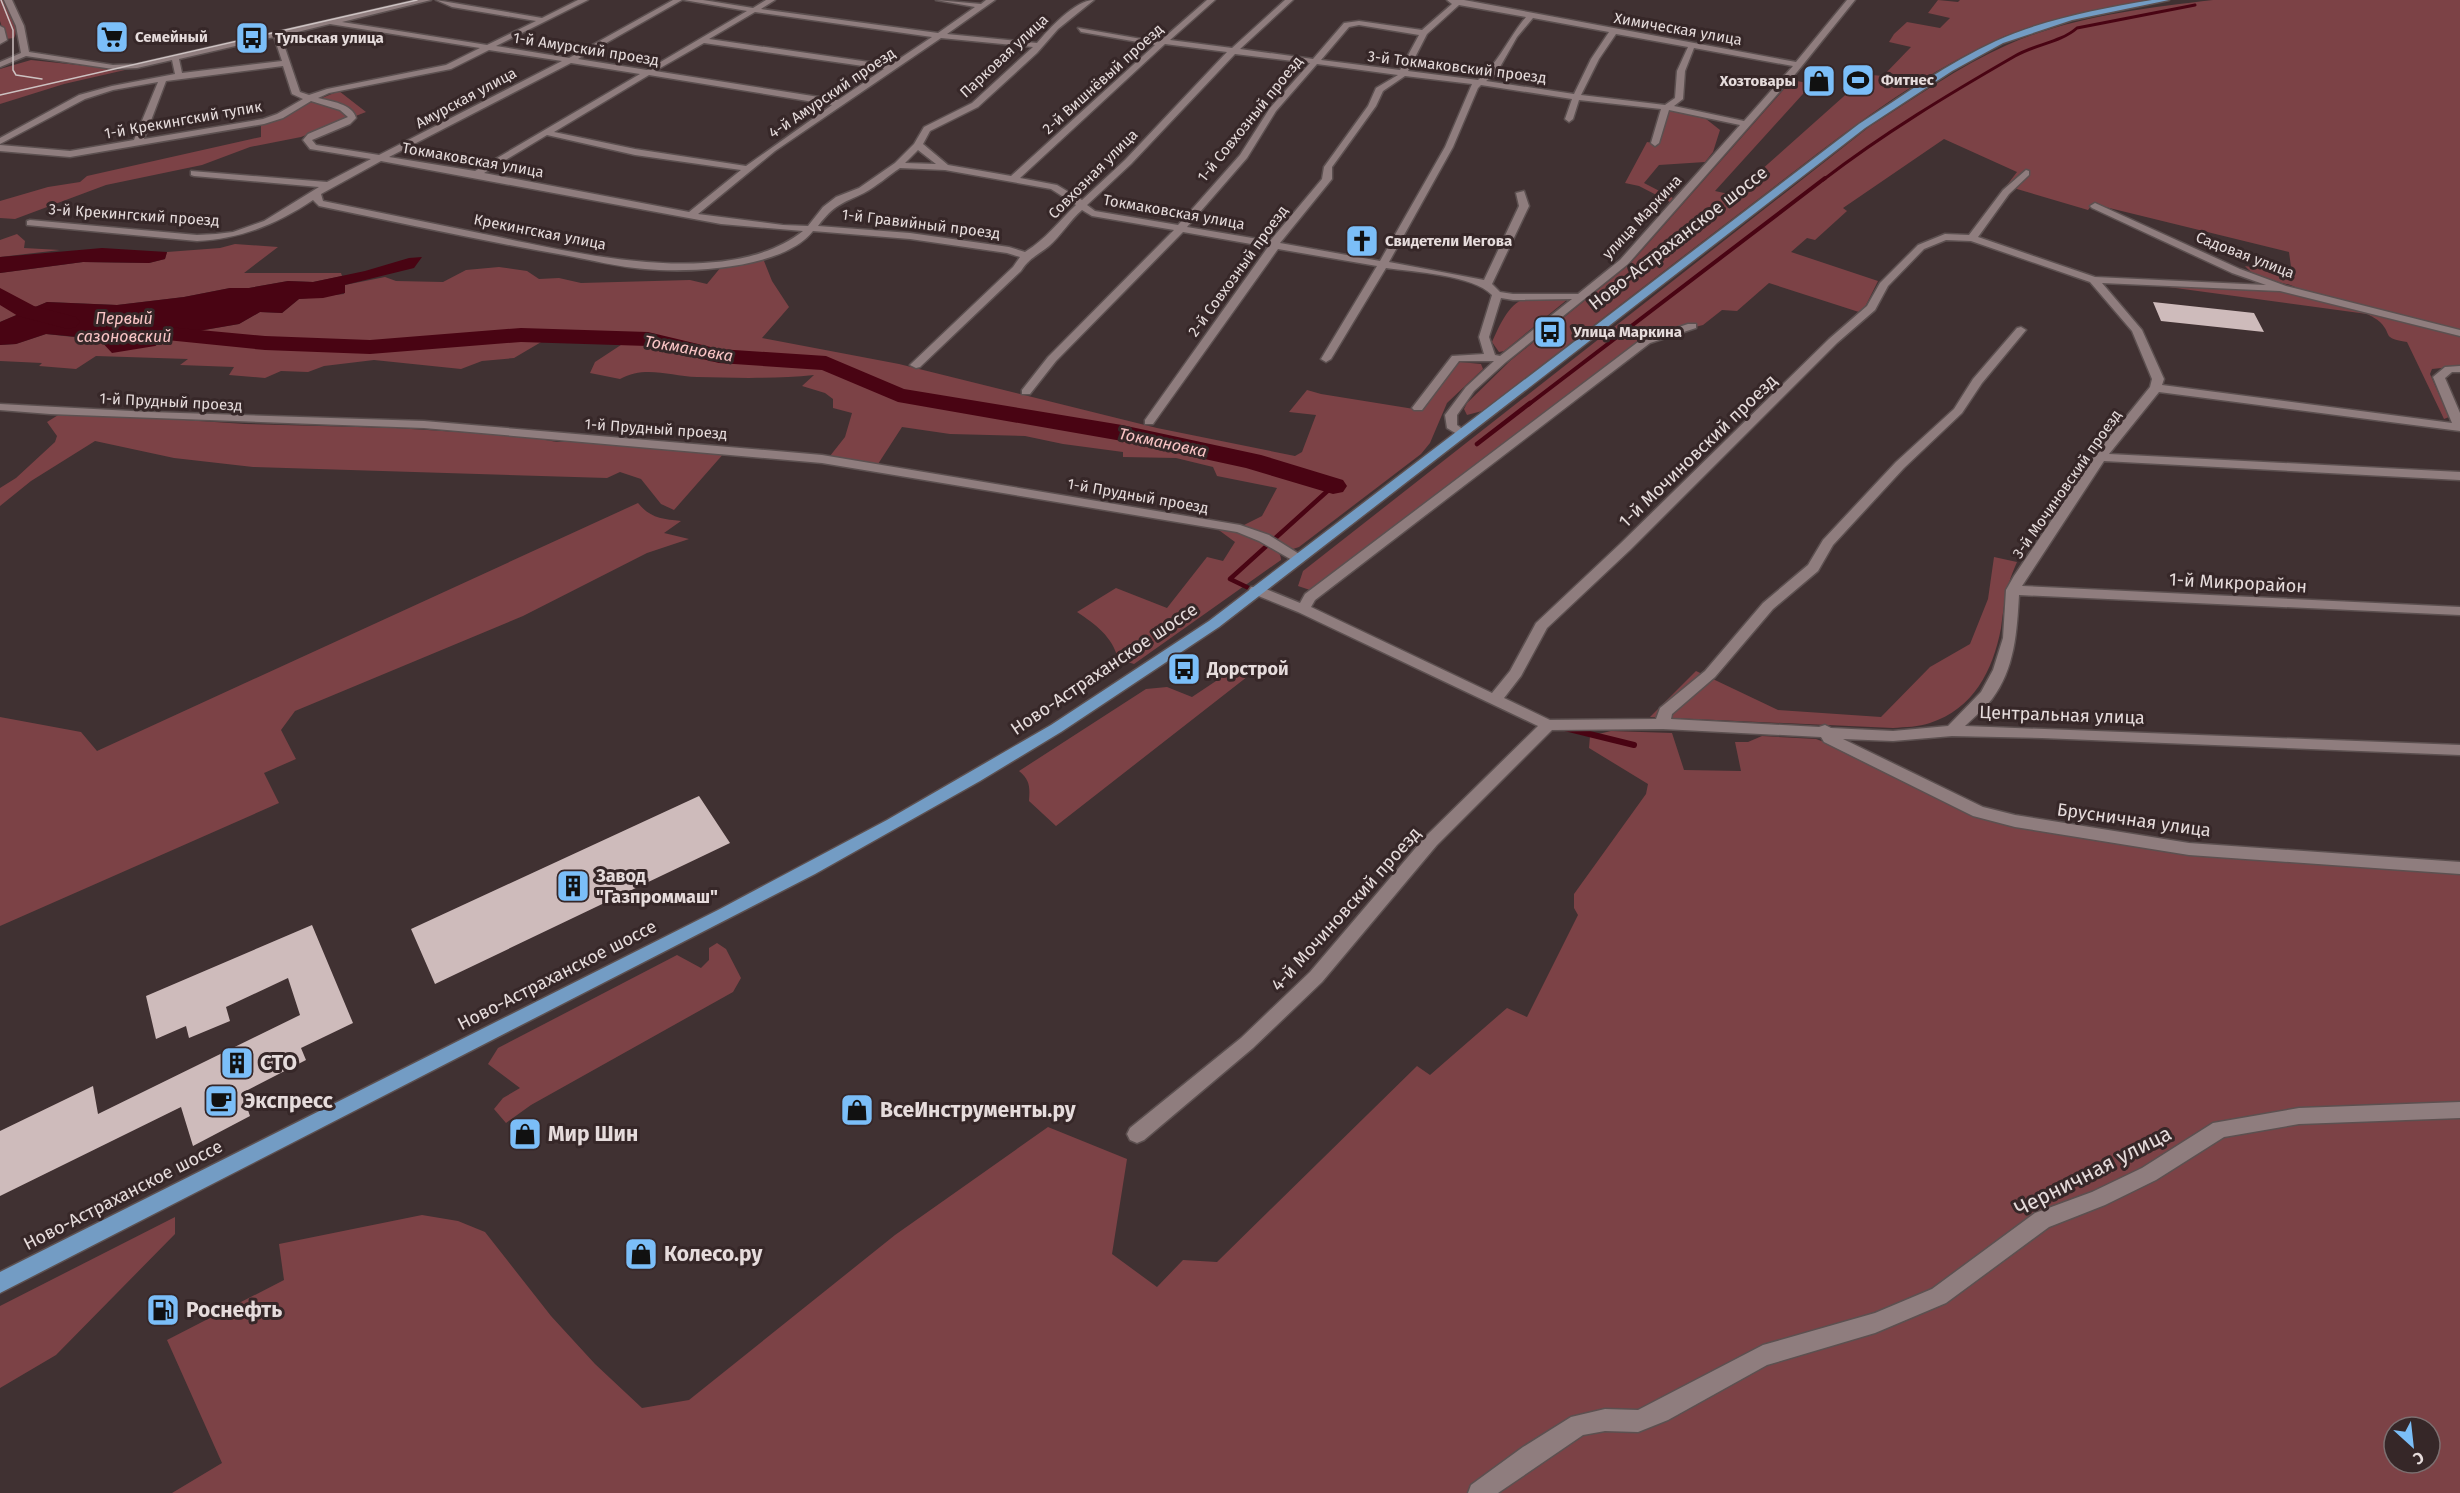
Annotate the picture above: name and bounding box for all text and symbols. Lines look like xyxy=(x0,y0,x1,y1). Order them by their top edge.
street label: Химическая улица xyxy=(1613,9,1743,49)
street label: Парковая улица xyxy=(956,11,1052,101)
supermarket icon: Семейный xyxy=(94,19,130,55)
bus stop icon: Тульская улица xyxy=(234,20,270,56)
street label: 2-й Вишнёвый проезд xyxy=(1039,20,1167,138)
place label: Семейный xyxy=(135,28,208,46)
place label: Тульская улица xyxy=(275,29,384,47)
street label: 1-й Амурский проезд xyxy=(512,29,660,69)
street label: 4-й Амурский проезд xyxy=(765,44,899,142)
street label: 3-й Токмаковский проезд xyxy=(1367,47,1547,87)
street label: 1-й Совхозный проезд xyxy=(1194,53,1306,185)
sports icon: Фитнес xyxy=(1840,62,1876,98)
shop icon: Хозтовары xyxy=(1801,63,1837,99)
street label: Амурская улица xyxy=(412,64,520,132)
place label: Фитнес xyxy=(1881,71,1935,89)
place label: Хозтовары xyxy=(1719,72,1796,90)
street label: 1-й Крекингский тупик xyxy=(103,97,264,143)
street label: Совхозная улица xyxy=(1044,125,1142,223)
street label: Токмаковская улица xyxy=(401,139,545,181)
street label: Ново-Астраханское шоссе xyxy=(1584,161,1772,315)
street label: улица Маркина xyxy=(1598,171,1686,263)
street label: Токмаковская улица xyxy=(1102,191,1246,233)
street label: 3-й Крекингский проезд xyxy=(48,200,220,230)
street label: 2-й Совхозный проезд xyxy=(1184,202,1292,340)
street label: 1-й Гравийный проезд xyxy=(841,205,1001,243)
street label: Крекингская улица xyxy=(472,210,608,254)
church icon: Свидетели Иегова xyxy=(1344,223,1380,259)
street label: Садовая улица xyxy=(2193,228,2297,282)
place label: Свидетели Иегова xyxy=(1385,232,1512,250)
water label: Первый сазоновский xyxy=(77,309,171,346)
bus stop icon: Улица Маркина xyxy=(1532,314,1568,350)
place label: Улица Маркина xyxy=(1572,323,1682,341)
water label: Токмановка xyxy=(643,331,735,366)
street label: 1-й Мочиновский проезд xyxy=(1614,370,1782,532)
street label: 1-й Прудный проезд xyxy=(99,389,243,415)
street label: 3-й Мочиновский проезд xyxy=(2009,406,2125,562)
street label: 1-й Прудный проезд xyxy=(584,415,728,443)
water label: Токмановка xyxy=(1117,424,1209,461)
street label: 1-й Прудный проезд xyxy=(1066,475,1210,517)
street label: 1-й Микрорайон xyxy=(2168,568,2308,598)
street label: Ново-Астраханское шоссе xyxy=(1006,598,1202,740)
bus stop icon: Дорстрой xyxy=(1166,651,1202,687)
place label: Дорстрой xyxy=(1206,658,1289,680)
street label: Центральная улица xyxy=(1979,701,2145,729)
street label: Брусничная улица xyxy=(2056,798,2212,842)
street label: 4-й Мочиновский проезд xyxy=(1266,822,1426,996)
place label: Завод "Газпроммаш" xyxy=(595,865,718,908)
building icon: Завод "Газпроммаш" xyxy=(555,868,591,904)
street label: Ново-Астраханское шоссе xyxy=(454,915,660,1035)
building icon: СТО xyxy=(219,1045,255,1081)
place label: СТО xyxy=(260,1050,297,1076)
cafe icon: Экспресс xyxy=(203,1083,239,1119)
place label: Экспресс xyxy=(244,1088,333,1114)
shop icon: ВсеИнструменты.ру xyxy=(839,1092,875,1128)
place label: ВсеИнструменты.ру xyxy=(880,1097,1076,1123)
shop icon: Мир Шин xyxy=(507,1116,543,1152)
street label: Черничная улица xyxy=(2010,1120,2176,1222)
place label: Мир Шин xyxy=(548,1121,638,1147)
street label: Ново-Астраханское шоссе xyxy=(20,1135,226,1255)
shop icon: Колесо.ру xyxy=(623,1236,659,1272)
place label: Колесо.ру xyxy=(664,1241,762,1267)
fuel station icon: Роснефть xyxy=(145,1292,181,1328)
place label: Роснефть xyxy=(186,1297,282,1323)
north arrow xyxy=(2382,1415,2442,1475)
text: С xyxy=(2409,1447,2427,1469)

